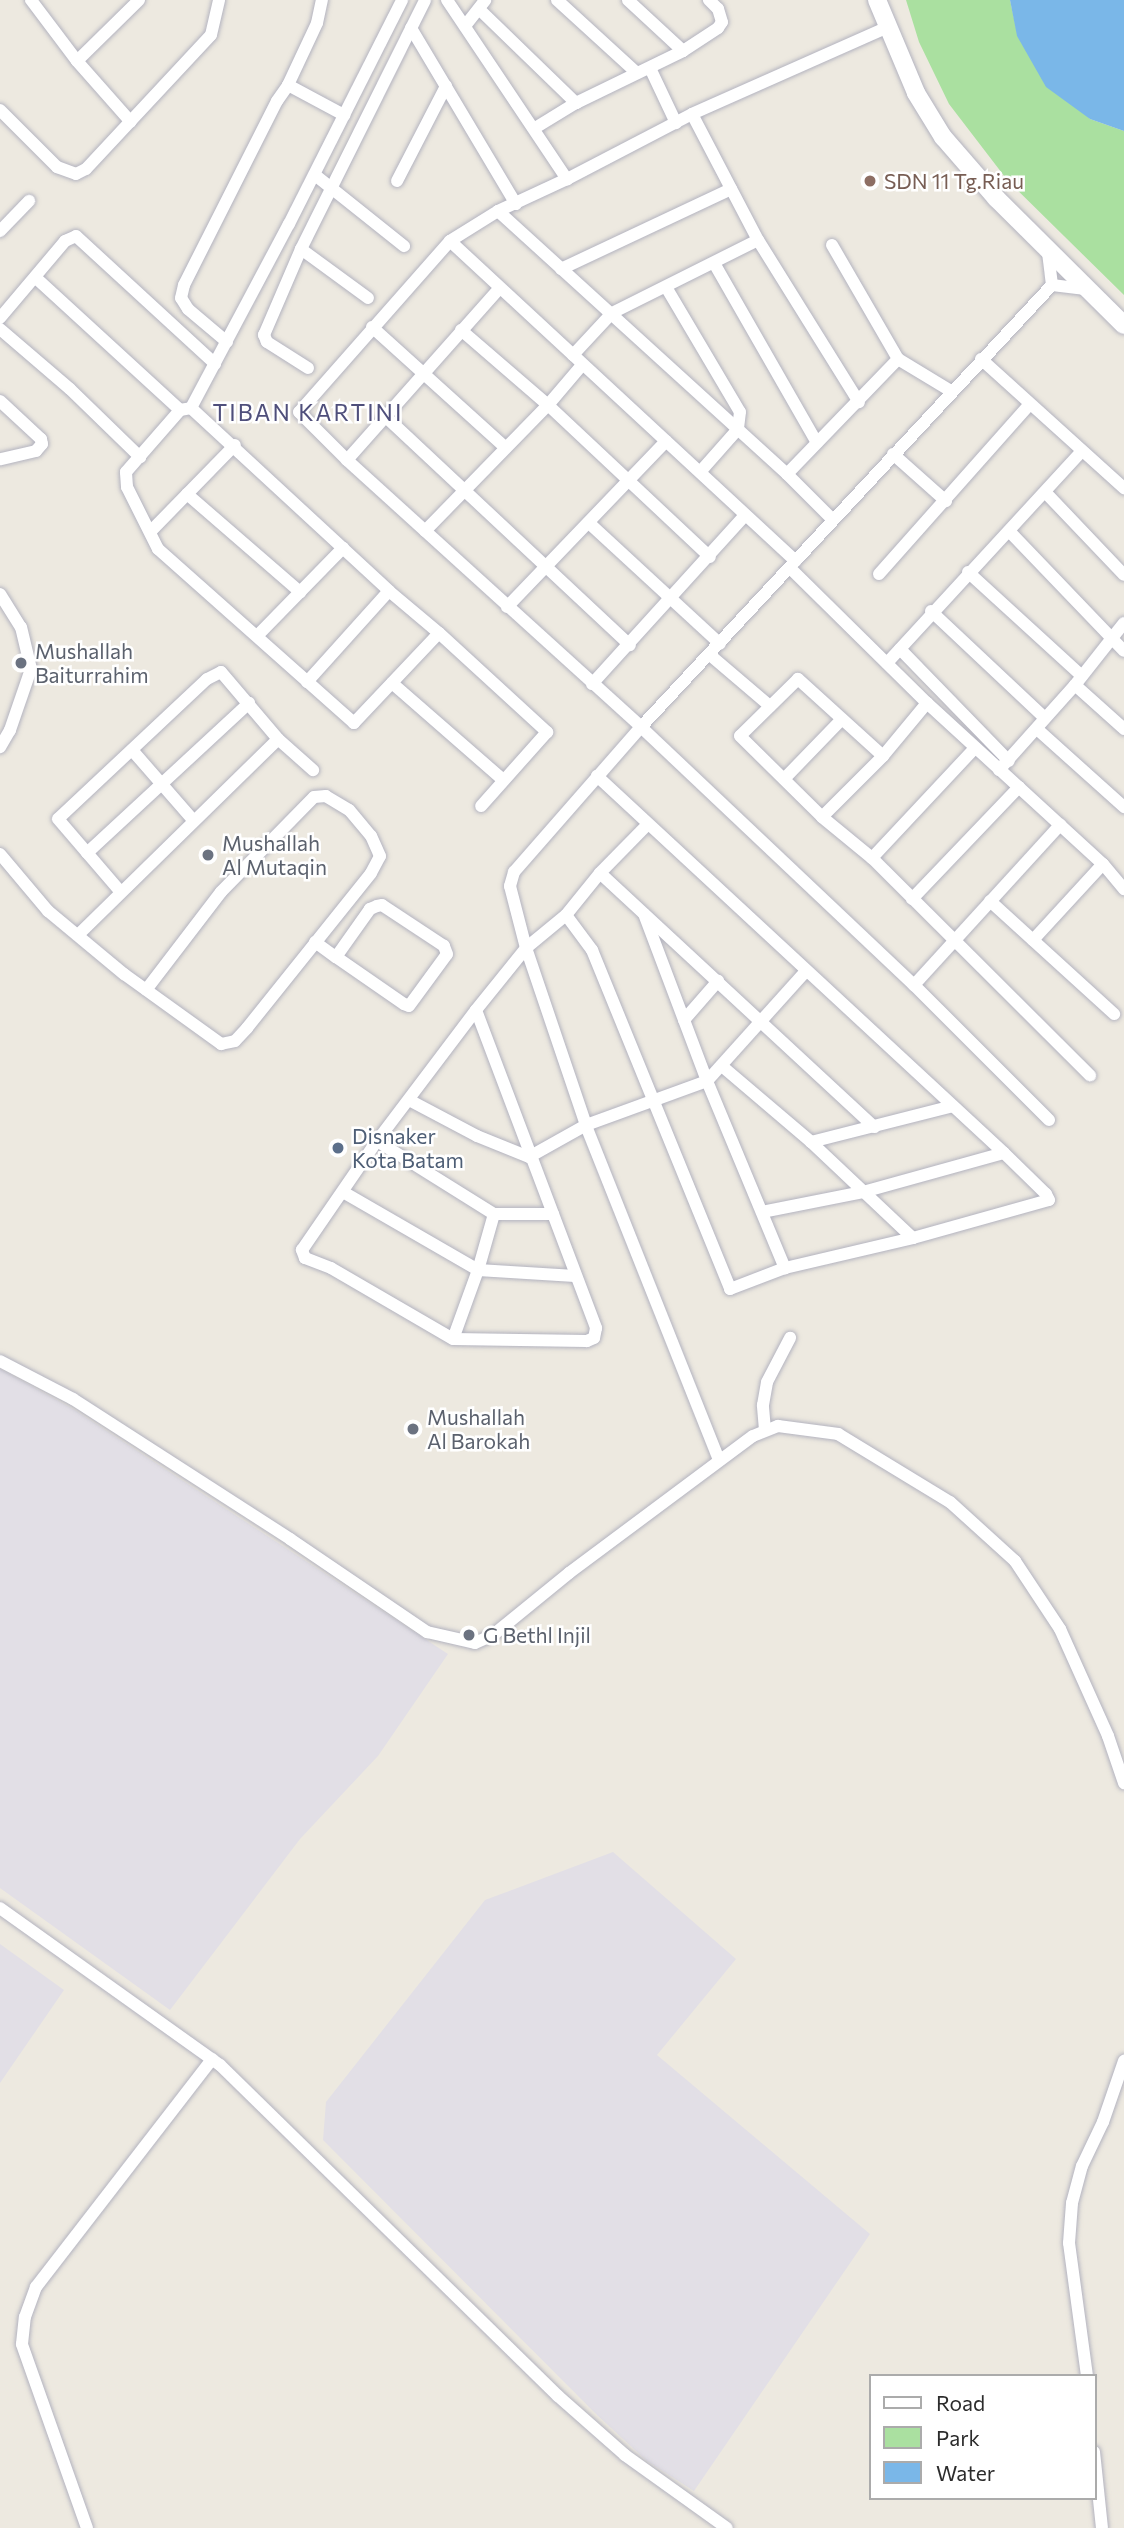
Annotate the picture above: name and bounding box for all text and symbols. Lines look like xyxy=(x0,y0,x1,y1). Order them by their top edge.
place label: SDN 11 Tg.Riau xyxy=(884,168,1024,194)
marker: SDN 11 Tg.Riau xyxy=(862,173,878,189)
district label: TIBAN KARTINI xyxy=(214,398,402,426)
place label: Mushallah Baiturrahim xyxy=(35,638,149,688)
marker: Mushallah Baiturrahim xyxy=(13,655,29,671)
place label: Mushallah Al Mutaqin xyxy=(222,830,327,880)
marker: Mushallah Al Mutaqin xyxy=(200,847,216,863)
place label: Disnaker Kota Batam xyxy=(352,1123,464,1173)
marker: Disnaker Kota Batam xyxy=(330,1140,346,1156)
place label: Mushallah Al Barokah xyxy=(427,1404,530,1454)
marker: Mushallah Al Barokah xyxy=(405,1421,421,1437)
place label: G Bethl Injil xyxy=(483,1622,591,1648)
marker: G Bethl Injil xyxy=(461,1627,477,1643)
legend xyxy=(869,2374,1096,2500)
text: Road xyxy=(936,2390,985,2415)
text: Park xyxy=(936,2425,980,2450)
text: Water xyxy=(936,2460,995,2485)

